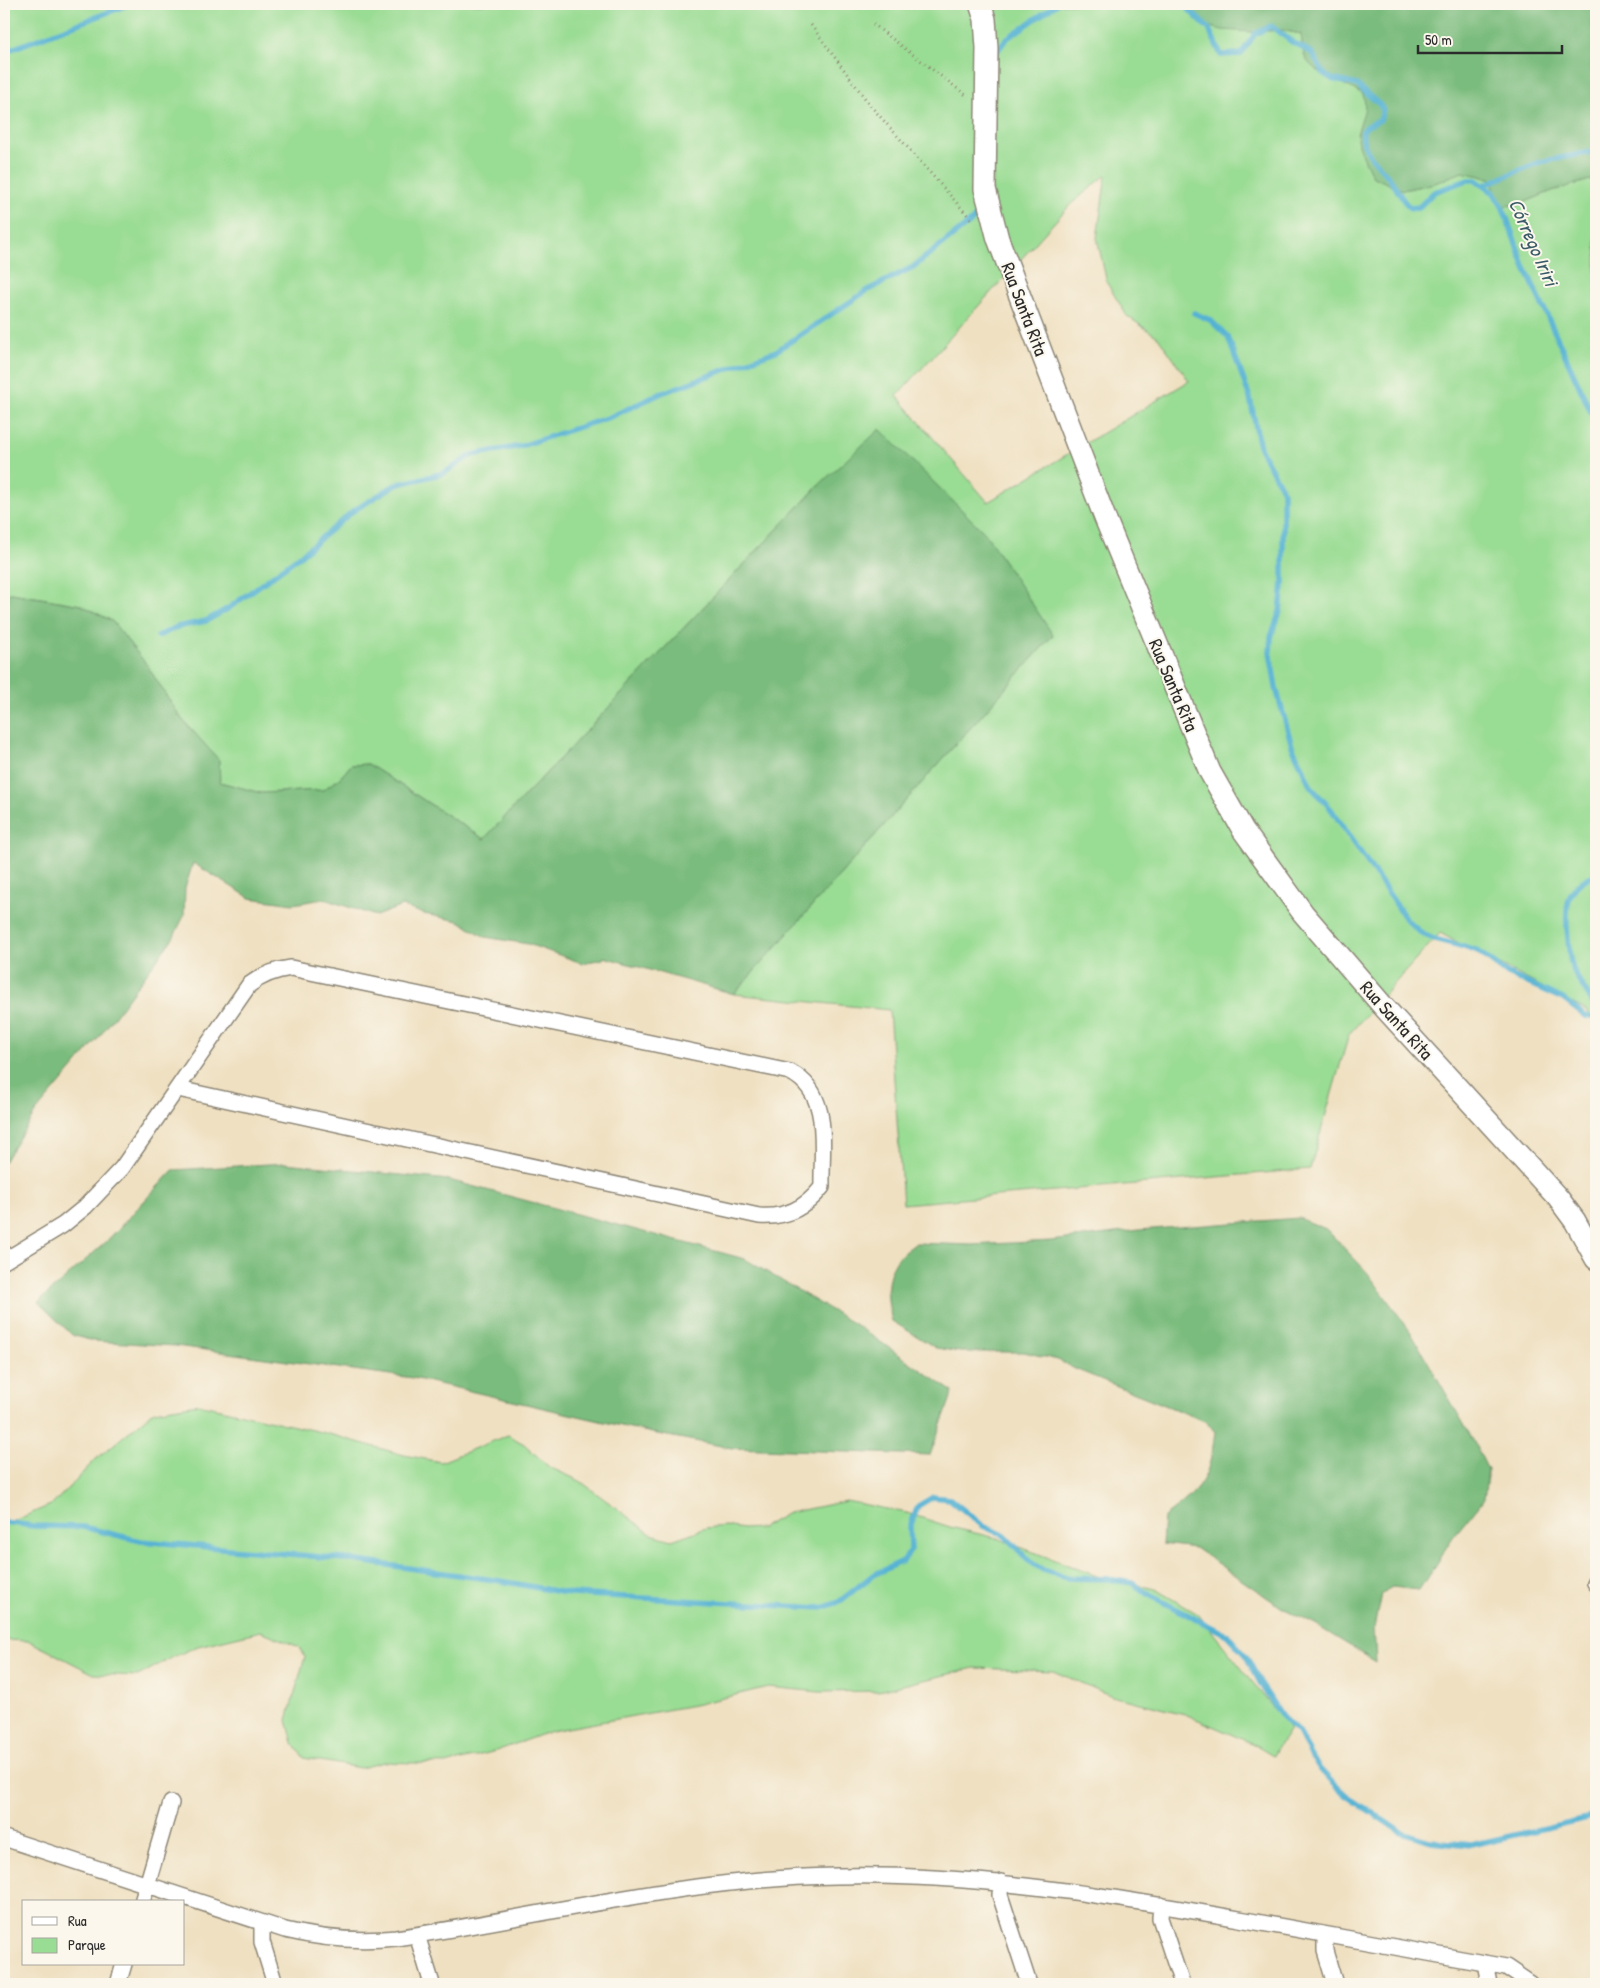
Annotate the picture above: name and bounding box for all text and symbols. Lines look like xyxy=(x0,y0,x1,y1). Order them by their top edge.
scale bar xyxy=(1418,22,1561,54)
text: 50 m xyxy=(1425,29,1452,50)
water label: Córrego Iriri xyxy=(1502,194,1566,293)
street label: Rua Santa Rita xyxy=(995,259,1055,360)
street label: Rua Santa Rita xyxy=(1143,635,1205,736)
street label: Rua Santa Rita xyxy=(1355,975,1440,1066)
legend xyxy=(22,1900,185,1966)
text: Rua xyxy=(68,1910,87,1931)
text: Parque xyxy=(68,1934,106,1955)

